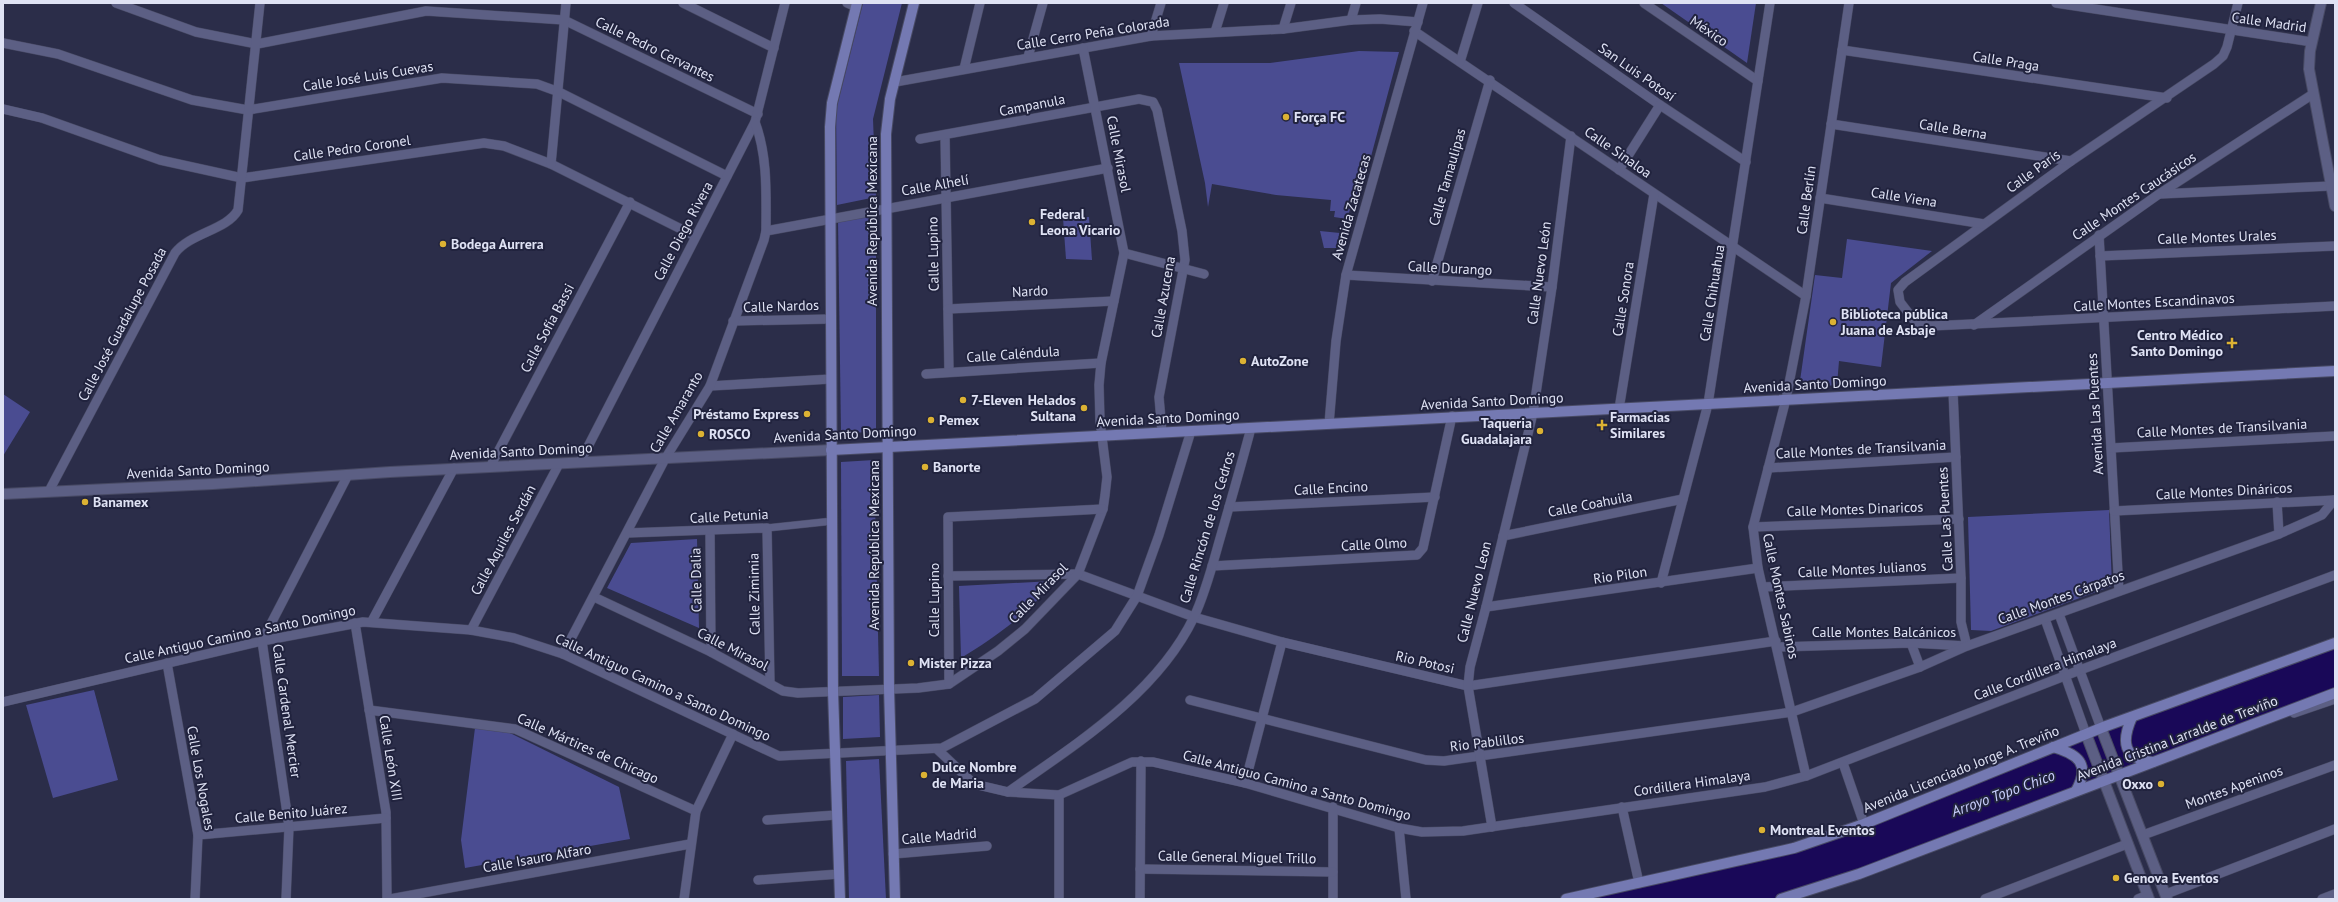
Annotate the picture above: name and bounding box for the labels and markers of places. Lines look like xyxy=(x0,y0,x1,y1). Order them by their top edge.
place label: Força FC xyxy=(1294,108,1345,126)
marker: Força FC xyxy=(1281,112,1291,122)
place label: Federal Leona Vicario xyxy=(1040,205,1121,239)
marker: Federal Leona Vicario xyxy=(1027,217,1037,227)
place label: Bodega Aurrera xyxy=(451,235,544,253)
marker: Bodega Aurrera xyxy=(438,239,448,249)
place label: Biblioteca pública Juana de Asbaje xyxy=(1840,305,1948,339)
marker: Biblioteca pública Juana de Asbaje xyxy=(1828,317,1838,327)
place label: Centro Médico Santo Domingo xyxy=(2131,326,2223,360)
marker: Centro Médico Santo Domingo xyxy=(2226,337,2238,349)
place label: AutoZone xyxy=(1251,352,1309,370)
marker: AutoZone xyxy=(1238,356,1248,366)
place label: 7-Eleven xyxy=(971,391,1023,409)
place label: Helados Sultana xyxy=(1028,391,1076,425)
marker: 7-Eleven xyxy=(958,395,968,405)
marker: Helados Sultana xyxy=(1079,403,1089,413)
place label: Préstamo Express xyxy=(693,405,799,423)
place label: Farmacias Similares xyxy=(1610,408,1670,442)
marker: Préstamo Express xyxy=(802,409,812,419)
place label: Pemex xyxy=(939,411,980,429)
place label: Taqueria Guadalajara xyxy=(1461,414,1532,448)
marker: Pemex xyxy=(926,415,936,425)
marker: Farmacias Similares xyxy=(1597,420,1607,430)
place label: ROSCO xyxy=(709,425,751,443)
marker: Taqueria Guadalajara xyxy=(1535,426,1545,436)
marker: ROSCO xyxy=(696,429,706,439)
place label: Banorte xyxy=(933,458,981,476)
marker: Banorte xyxy=(920,462,930,472)
place label: Banamex xyxy=(93,493,149,511)
marker: Banamex xyxy=(80,497,90,507)
place label: Mister Pizza xyxy=(919,654,992,672)
marker: Mister Pizza xyxy=(906,658,916,668)
place label: Dulce Nombre de Maria xyxy=(932,758,1017,792)
marker: Dulce Nombre de Maria xyxy=(919,770,929,780)
place label: Oxxo xyxy=(2122,775,2153,793)
marker: Oxxo xyxy=(2156,779,2166,789)
place label: Montreal Eventos xyxy=(1770,821,1875,839)
marker: Montreal Eventos xyxy=(1757,825,1767,835)
place label: Genova Eventos xyxy=(2124,869,2219,887)
marker: Genova Eventos xyxy=(2111,873,2121,883)

